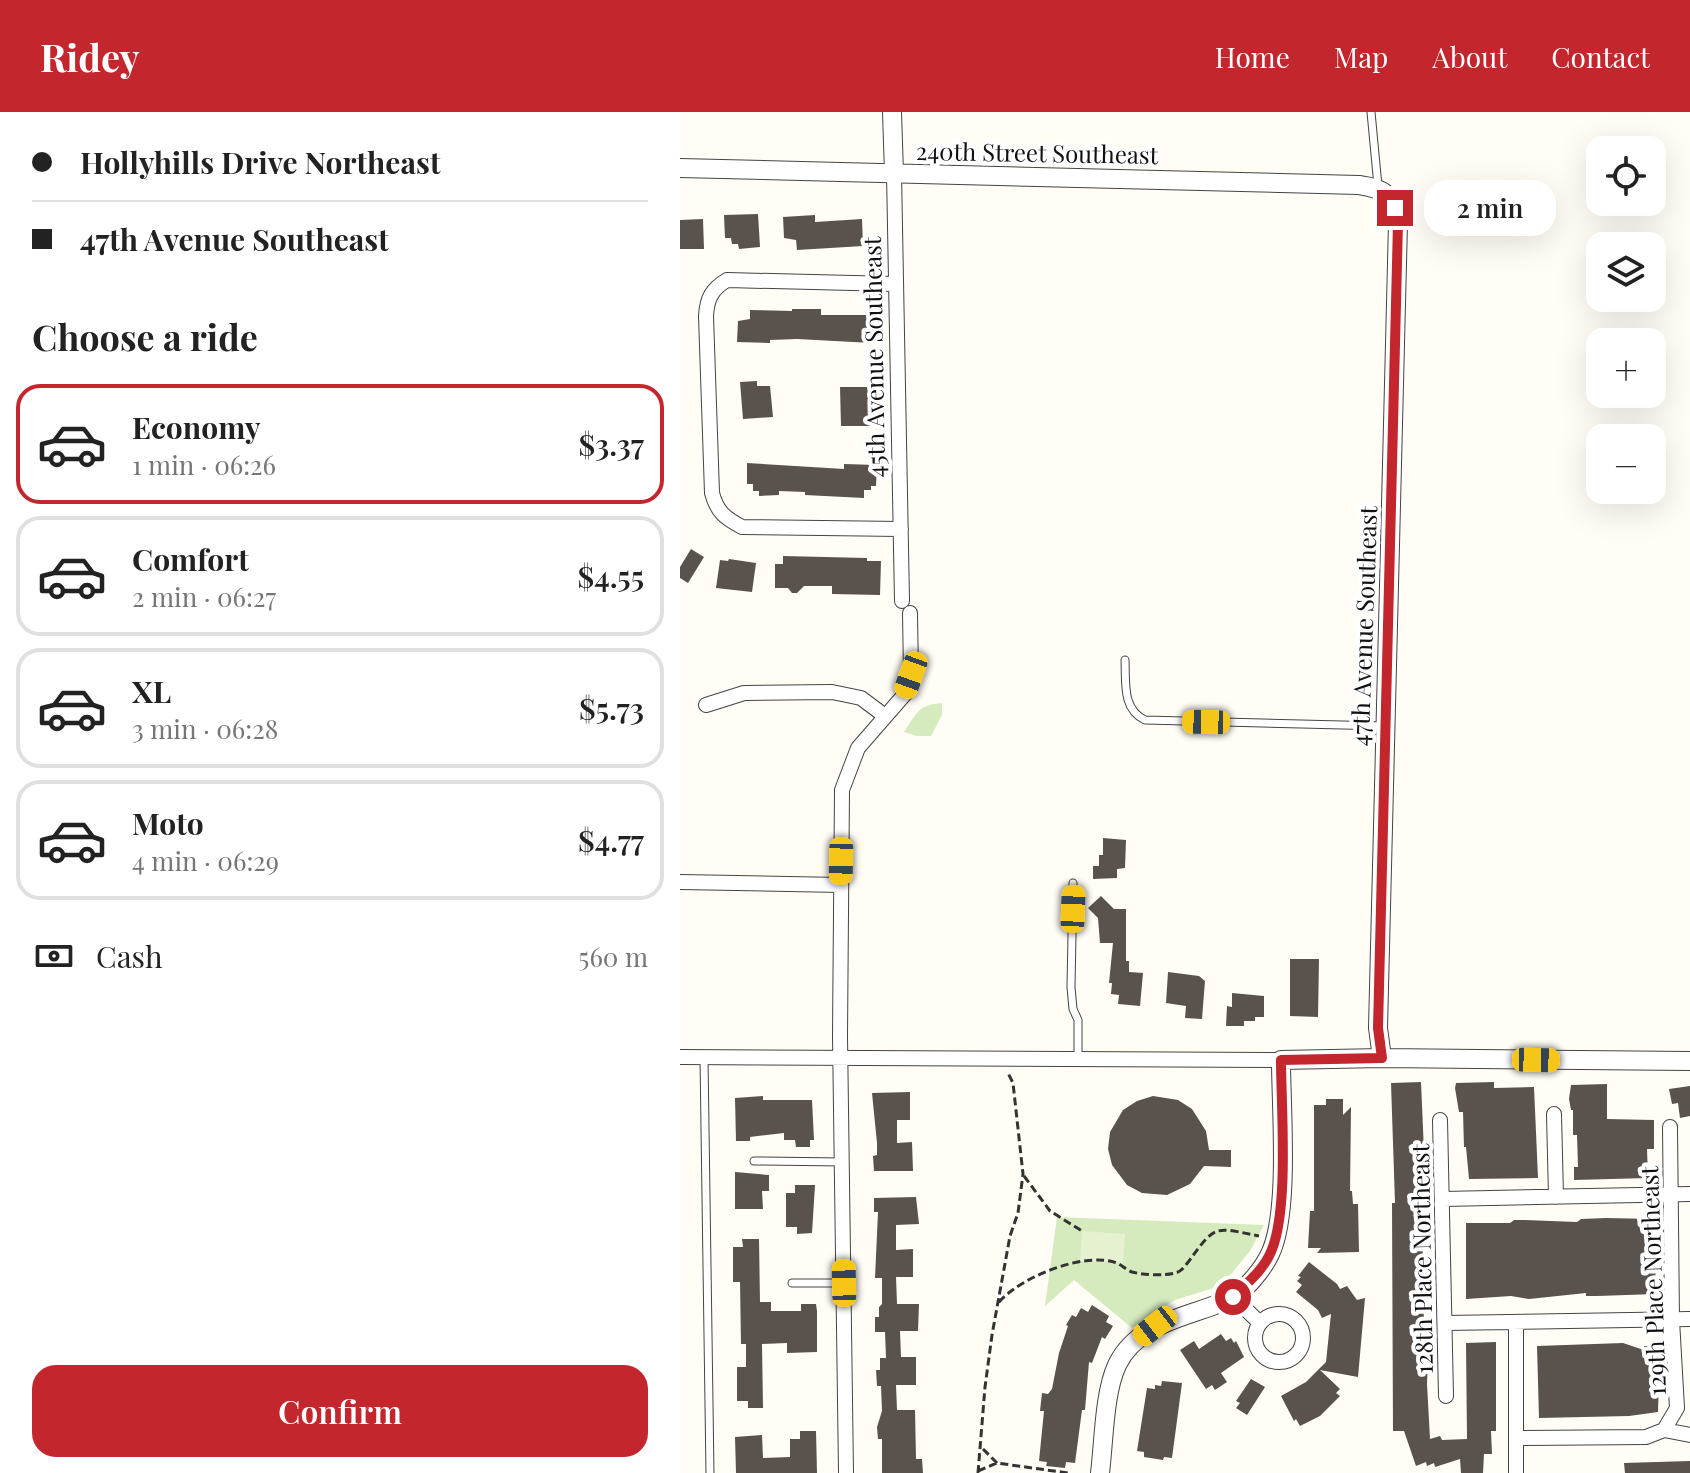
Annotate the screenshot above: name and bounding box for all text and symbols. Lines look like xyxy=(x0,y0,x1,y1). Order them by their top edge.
text: Ridey xyxy=(40,31,139,82)
text: Home xyxy=(1215,38,1290,75)
text: Map xyxy=(1334,38,1388,75)
text: About xyxy=(1432,38,1507,75)
text: Contact xyxy=(1551,38,1650,75)
street label: 240th Street Southeast xyxy=(916,134,1159,170)
map controls xyxy=(1586,136,1666,504)
button: locate xyxy=(1586,136,1666,216)
text: Hollyhills Drive Northeast xyxy=(80,142,440,182)
callout: 2 min xyxy=(1423,180,1555,236)
route end xyxy=(1377,190,1413,226)
text: 2 min xyxy=(1457,190,1523,225)
text: 47th Avenue Southeast xyxy=(80,219,389,259)
button: layers xyxy=(1586,232,1666,312)
street label: 45th Avenue Southeast xyxy=(855,236,891,478)
text: Choose a ride xyxy=(32,312,258,360)
button: + xyxy=(1586,328,1666,408)
text: Economy xyxy=(132,407,261,447)
icon: car xyxy=(36,408,108,480)
text: $3.37 xyxy=(579,424,644,464)
button: − xyxy=(1586,424,1666,504)
text: 1 min · 06:26 xyxy=(132,447,276,482)
street label: 47th Avenue Southeast xyxy=(1343,505,1383,747)
text: Comfort xyxy=(132,539,249,579)
icon: car xyxy=(36,540,108,612)
text: $4.55 xyxy=(577,556,644,596)
text: 2 min · 06:27 xyxy=(132,579,276,614)
car xyxy=(892,648,930,702)
text: XL xyxy=(132,671,171,711)
icon: car xyxy=(36,672,108,744)
text: $5.73 xyxy=(579,688,644,728)
car xyxy=(1182,710,1230,734)
text: 3 min · 06:28 xyxy=(132,711,278,746)
text: Moto xyxy=(132,803,204,843)
icon: car xyxy=(36,804,108,876)
text: $4.77 xyxy=(578,820,644,860)
car xyxy=(829,837,853,885)
text: 4 min · 06:29 xyxy=(132,843,279,878)
car xyxy=(1060,885,1086,933)
icon: cash xyxy=(32,934,76,978)
text: Cash xyxy=(96,936,163,976)
text: 560 m xyxy=(579,939,648,974)
car xyxy=(1512,1048,1560,1072)
street label: 128th Place Northeast xyxy=(1403,1143,1439,1374)
street label: 129th Place Northeast xyxy=(1632,1165,1672,1396)
car xyxy=(832,1259,856,1307)
route start xyxy=(1215,1279,1251,1315)
car xyxy=(1129,1302,1181,1350)
button: Confirm xyxy=(32,1365,648,1457)

